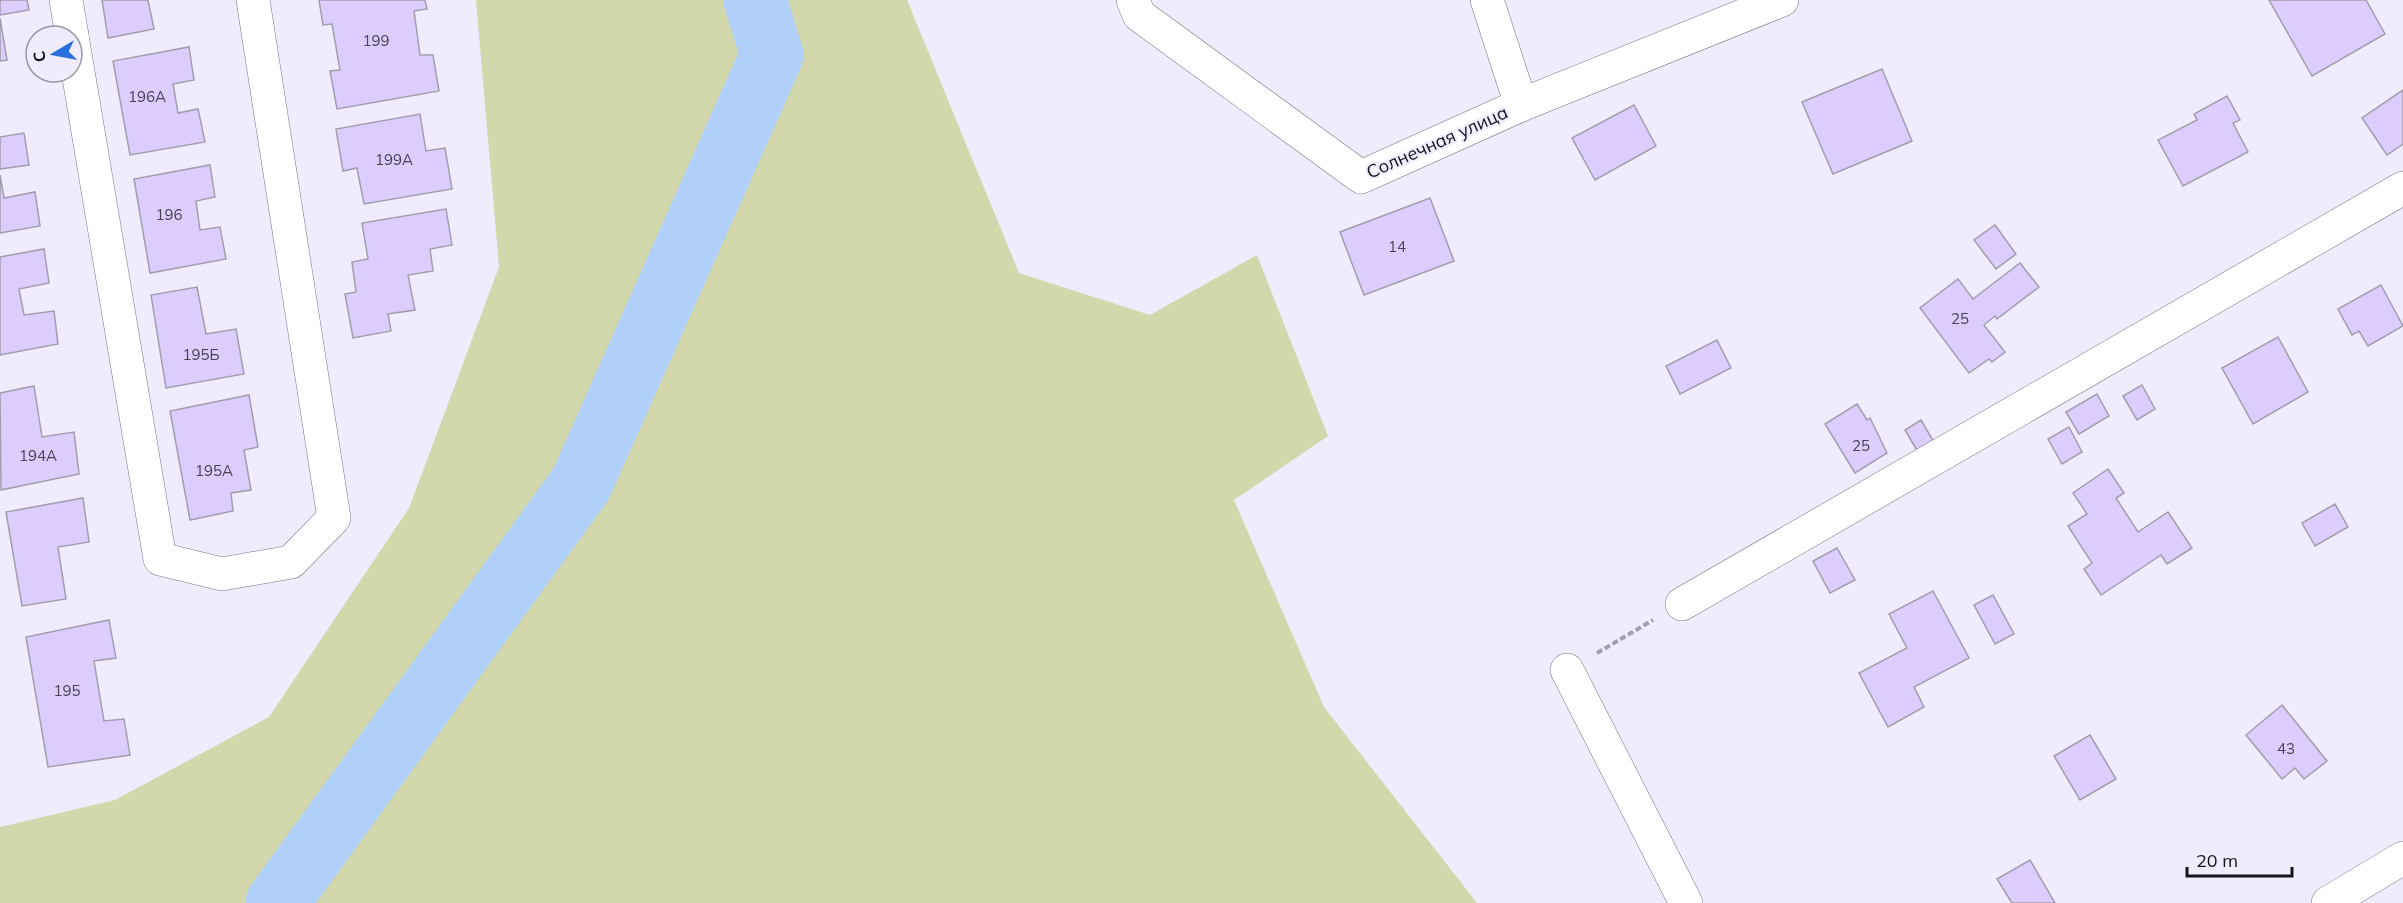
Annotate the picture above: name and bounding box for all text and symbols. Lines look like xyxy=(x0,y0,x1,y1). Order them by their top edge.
north arrow xyxy=(24,24,84,84)
house number: 199 xyxy=(362,31,390,50)
text: С xyxy=(28,49,50,64)
house number: 196А xyxy=(128,87,166,106)
street label: Солнечная улица xyxy=(1363,100,1511,184)
house number: 199А xyxy=(375,150,413,169)
house number: 196 xyxy=(155,205,183,224)
house number: 14 xyxy=(1388,237,1406,256)
house number: 25 xyxy=(1951,309,1969,328)
house number: 195Б xyxy=(182,345,220,364)
house number: 25 xyxy=(1852,436,1870,455)
house number: 194А xyxy=(19,446,57,465)
house number: 195А xyxy=(195,461,233,480)
house number: 195 xyxy=(53,681,81,700)
house number: 43 xyxy=(2277,739,2295,758)
scale bar xyxy=(2187,840,2292,878)
text: 20 m xyxy=(2196,849,2238,872)

